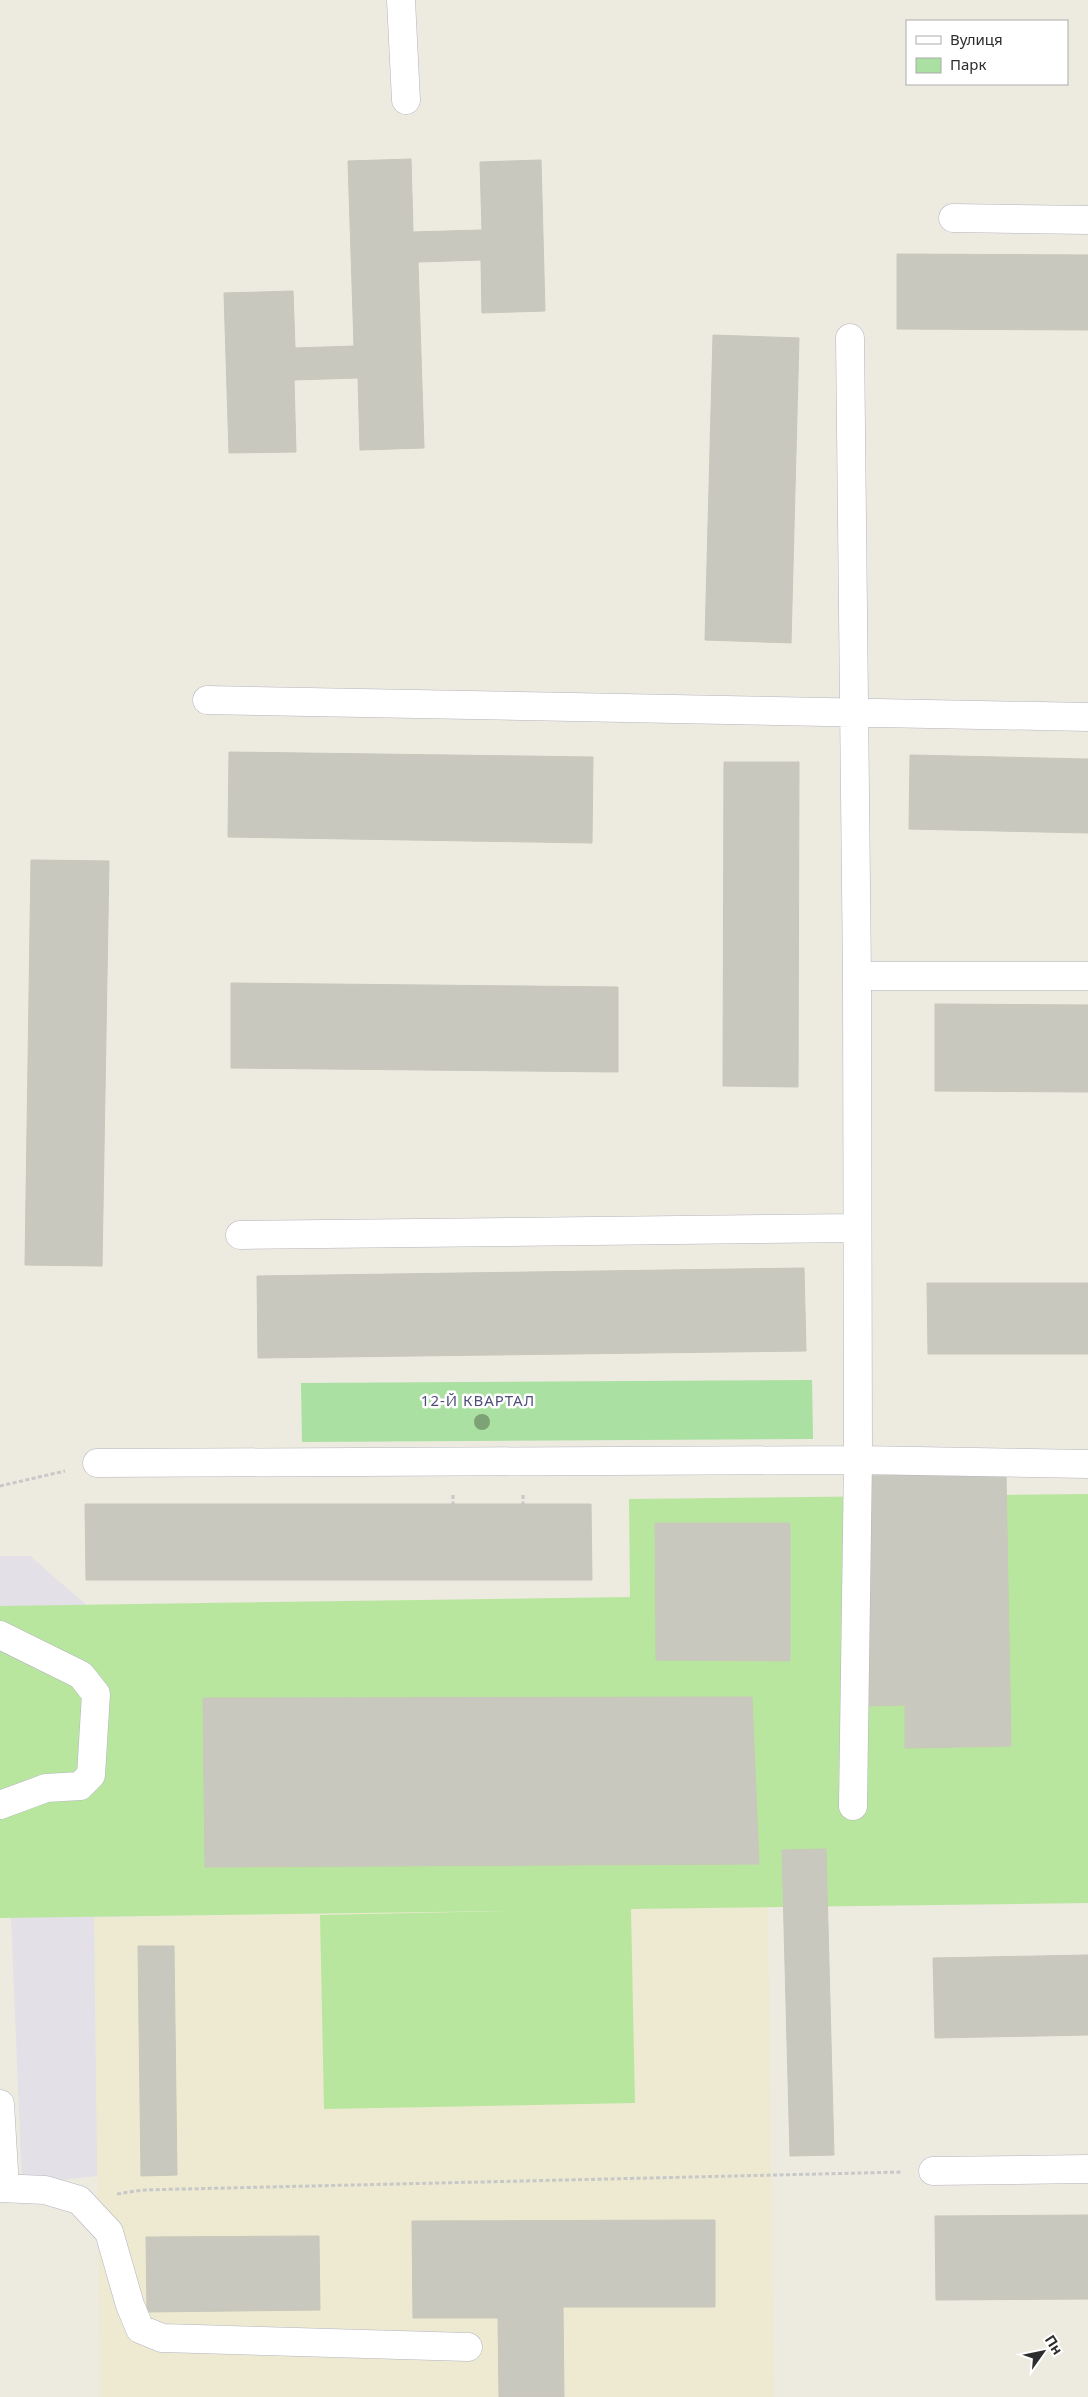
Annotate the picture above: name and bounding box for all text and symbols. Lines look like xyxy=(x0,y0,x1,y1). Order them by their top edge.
legend xyxy=(906,20,1068,85)
text: Вулиця xyxy=(950,29,1003,49)
text: Парк xyxy=(950,54,986,74)
district label: 12-Й КВАРТАЛ xyxy=(421,1390,535,1410)
north arrow xyxy=(1018,2327,1068,2377)
text: Пн xyxy=(1041,2331,1068,2358)

